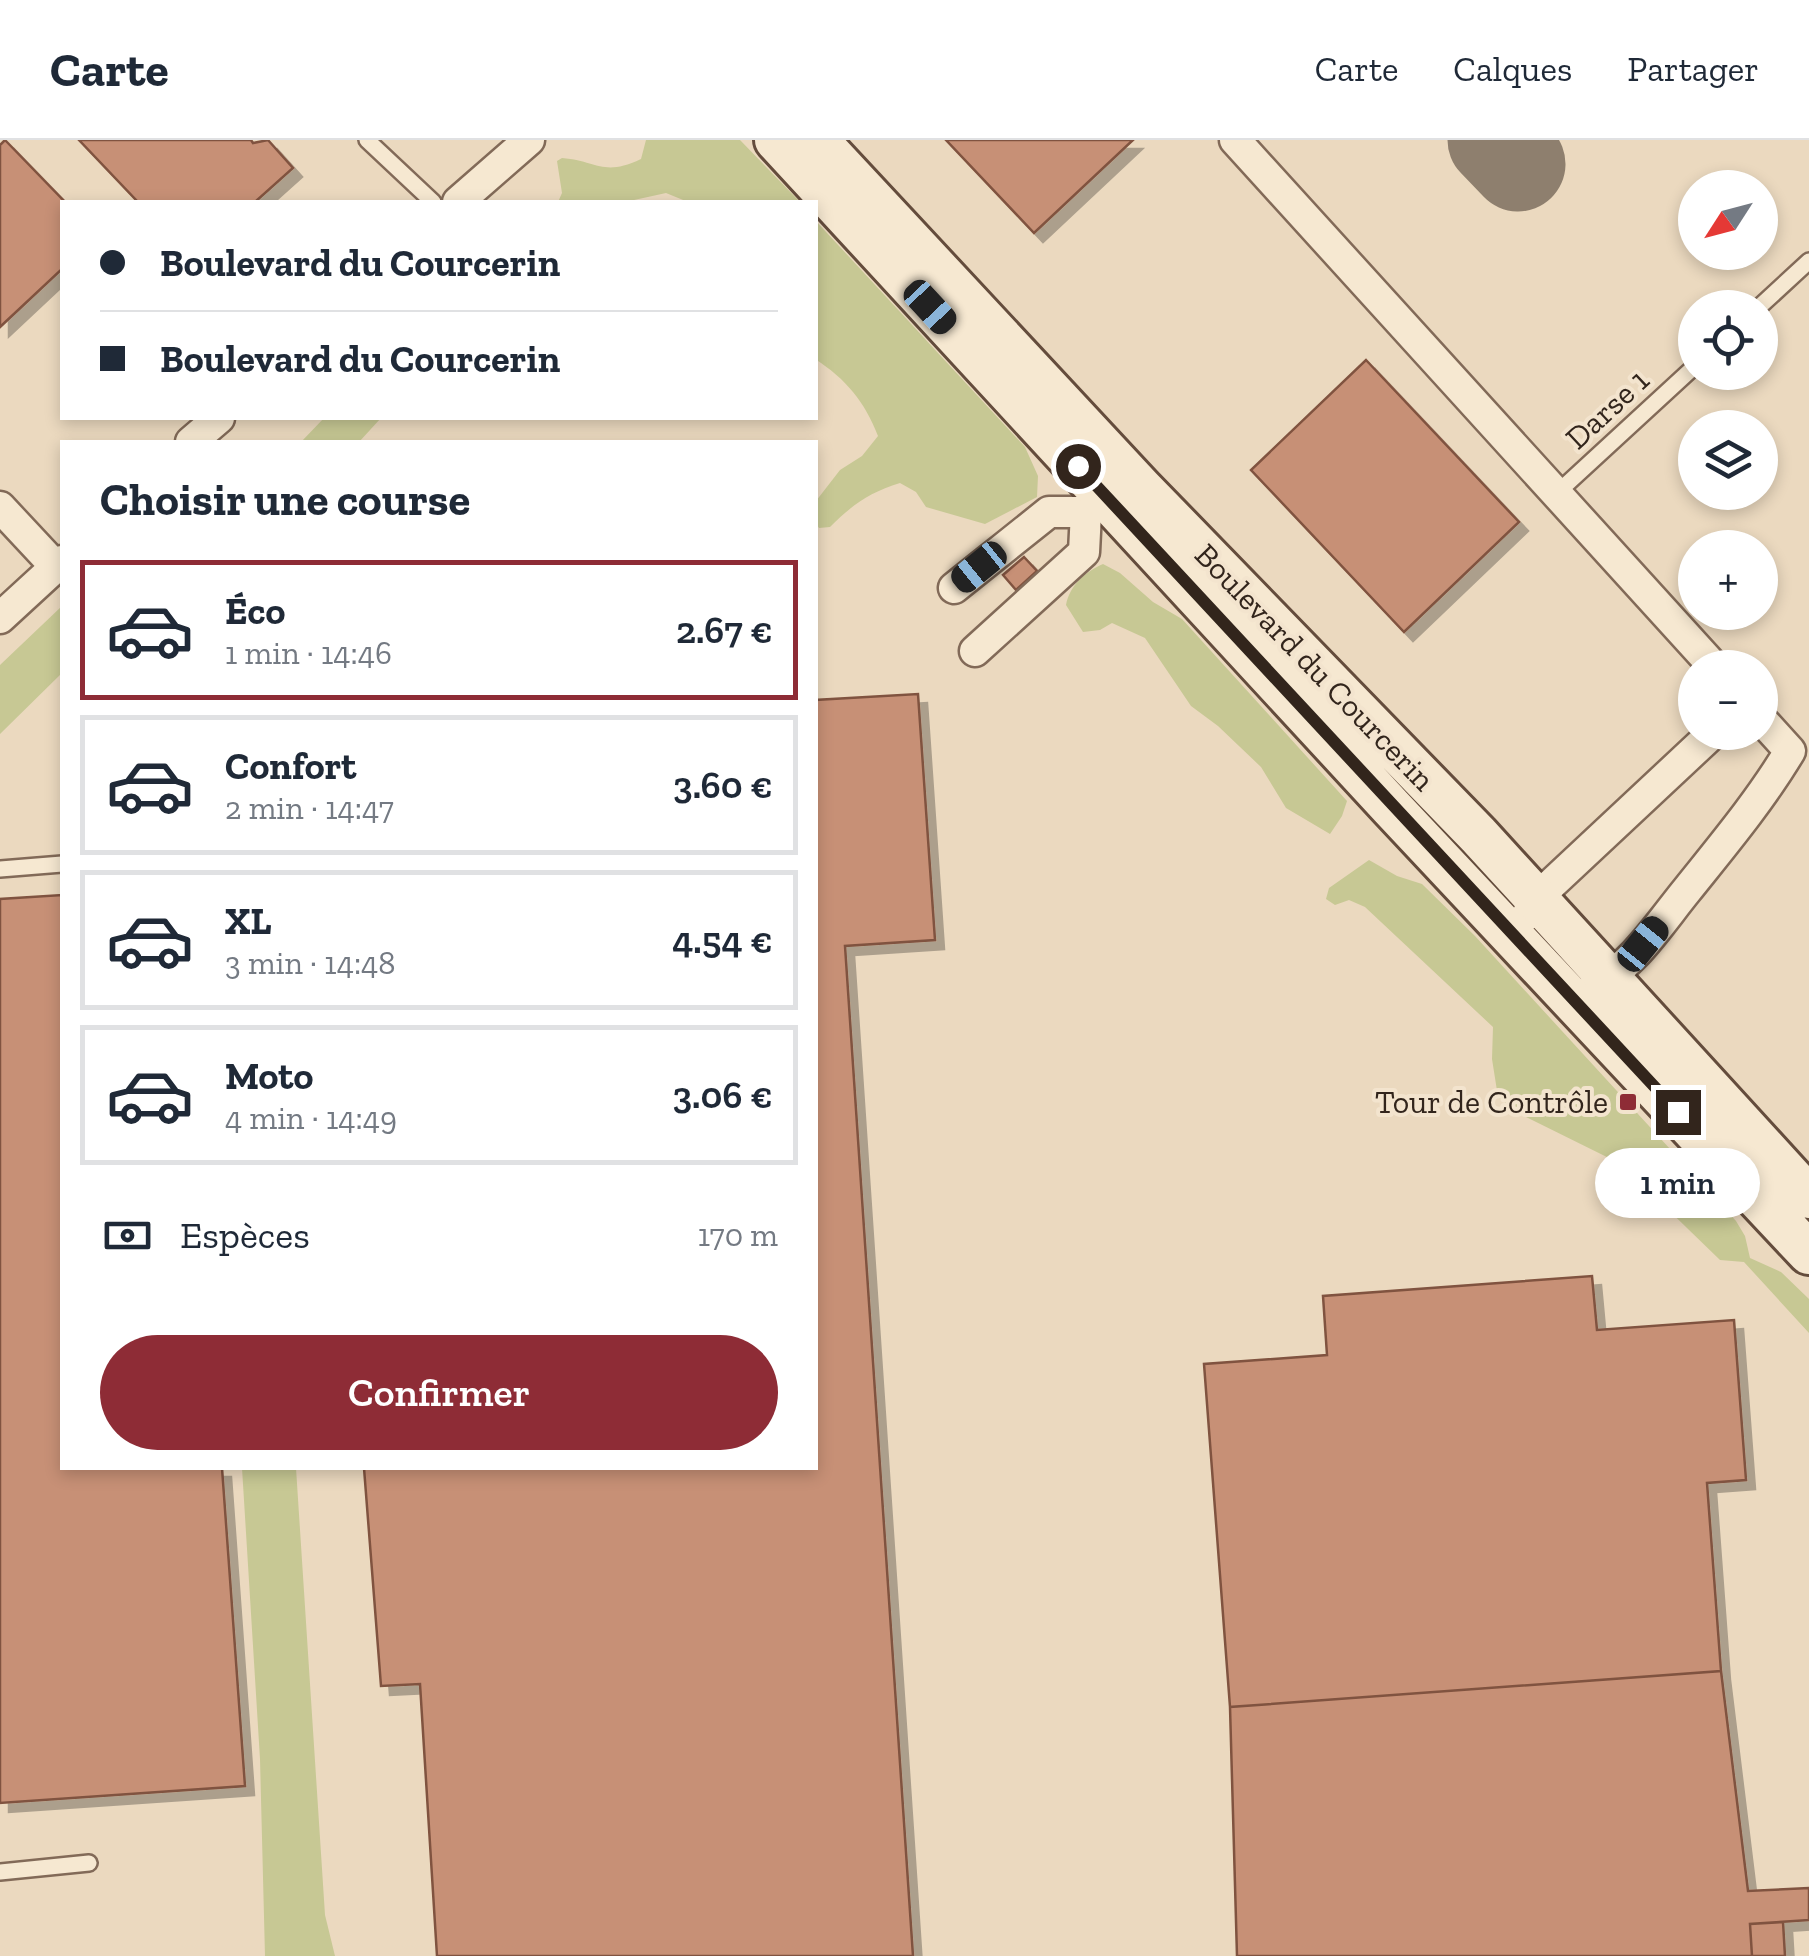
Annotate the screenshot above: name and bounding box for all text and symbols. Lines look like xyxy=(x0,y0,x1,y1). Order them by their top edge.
text: Carte xyxy=(50,41,169,98)
text: Carte xyxy=(1315,48,1398,90)
text: Calques xyxy=(1453,48,1572,90)
text: Partager xyxy=(1627,48,1759,90)
north arrow xyxy=(1678,170,1778,270)
map controls xyxy=(1678,170,1778,750)
text: Boulevard du Courcerin xyxy=(160,240,560,286)
car xyxy=(899,275,961,339)
button: locate xyxy=(1678,290,1778,390)
text: Boulevard du Courcerin xyxy=(160,336,560,382)
street label: Darse 1 xyxy=(1557,361,1657,457)
button: layers xyxy=(1678,410,1778,510)
route start xyxy=(1056,444,1101,489)
text: Choisir une course xyxy=(100,473,470,527)
button: + xyxy=(1678,530,1778,630)
car xyxy=(946,536,1012,598)
street label: Boulevard du Courcerin xyxy=(1187,536,1443,799)
icon: car xyxy=(105,585,195,675)
text: Éco xyxy=(225,588,285,634)
text: 2.67 € xyxy=(676,607,773,653)
text: 1 min · 14:46 xyxy=(225,634,392,672)
button: − xyxy=(1678,650,1778,750)
icon: car xyxy=(105,740,195,830)
text: Confort xyxy=(225,743,356,789)
text: 3.60 € xyxy=(673,762,773,808)
text: 2 min · 14:47 xyxy=(225,789,394,827)
icon: car xyxy=(105,895,195,985)
text: XL xyxy=(225,898,272,944)
car xyxy=(1612,911,1674,977)
text: 4.54 € xyxy=(672,917,773,963)
text: 3 min · 14:48 xyxy=(225,944,396,982)
icon: car xyxy=(105,1050,195,1140)
text: Moto xyxy=(225,1053,313,1099)
text: 3.06 € xyxy=(672,1072,773,1118)
place label: Tour de Contrôle xyxy=(1375,1083,1608,1121)
route end xyxy=(1656,1090,1701,1135)
marker: Tour de Contrôle xyxy=(1617,1091,1639,1113)
text: 4 min · 14:49 xyxy=(225,1099,397,1137)
callout: 1 min xyxy=(1596,1147,1760,1217)
text: 1 min xyxy=(1640,1164,1715,1202)
icon: cash xyxy=(100,1208,155,1263)
text: Espèces xyxy=(180,1212,310,1258)
text: 170 m xyxy=(698,1216,778,1254)
button: Confirmer xyxy=(100,1335,778,1450)

